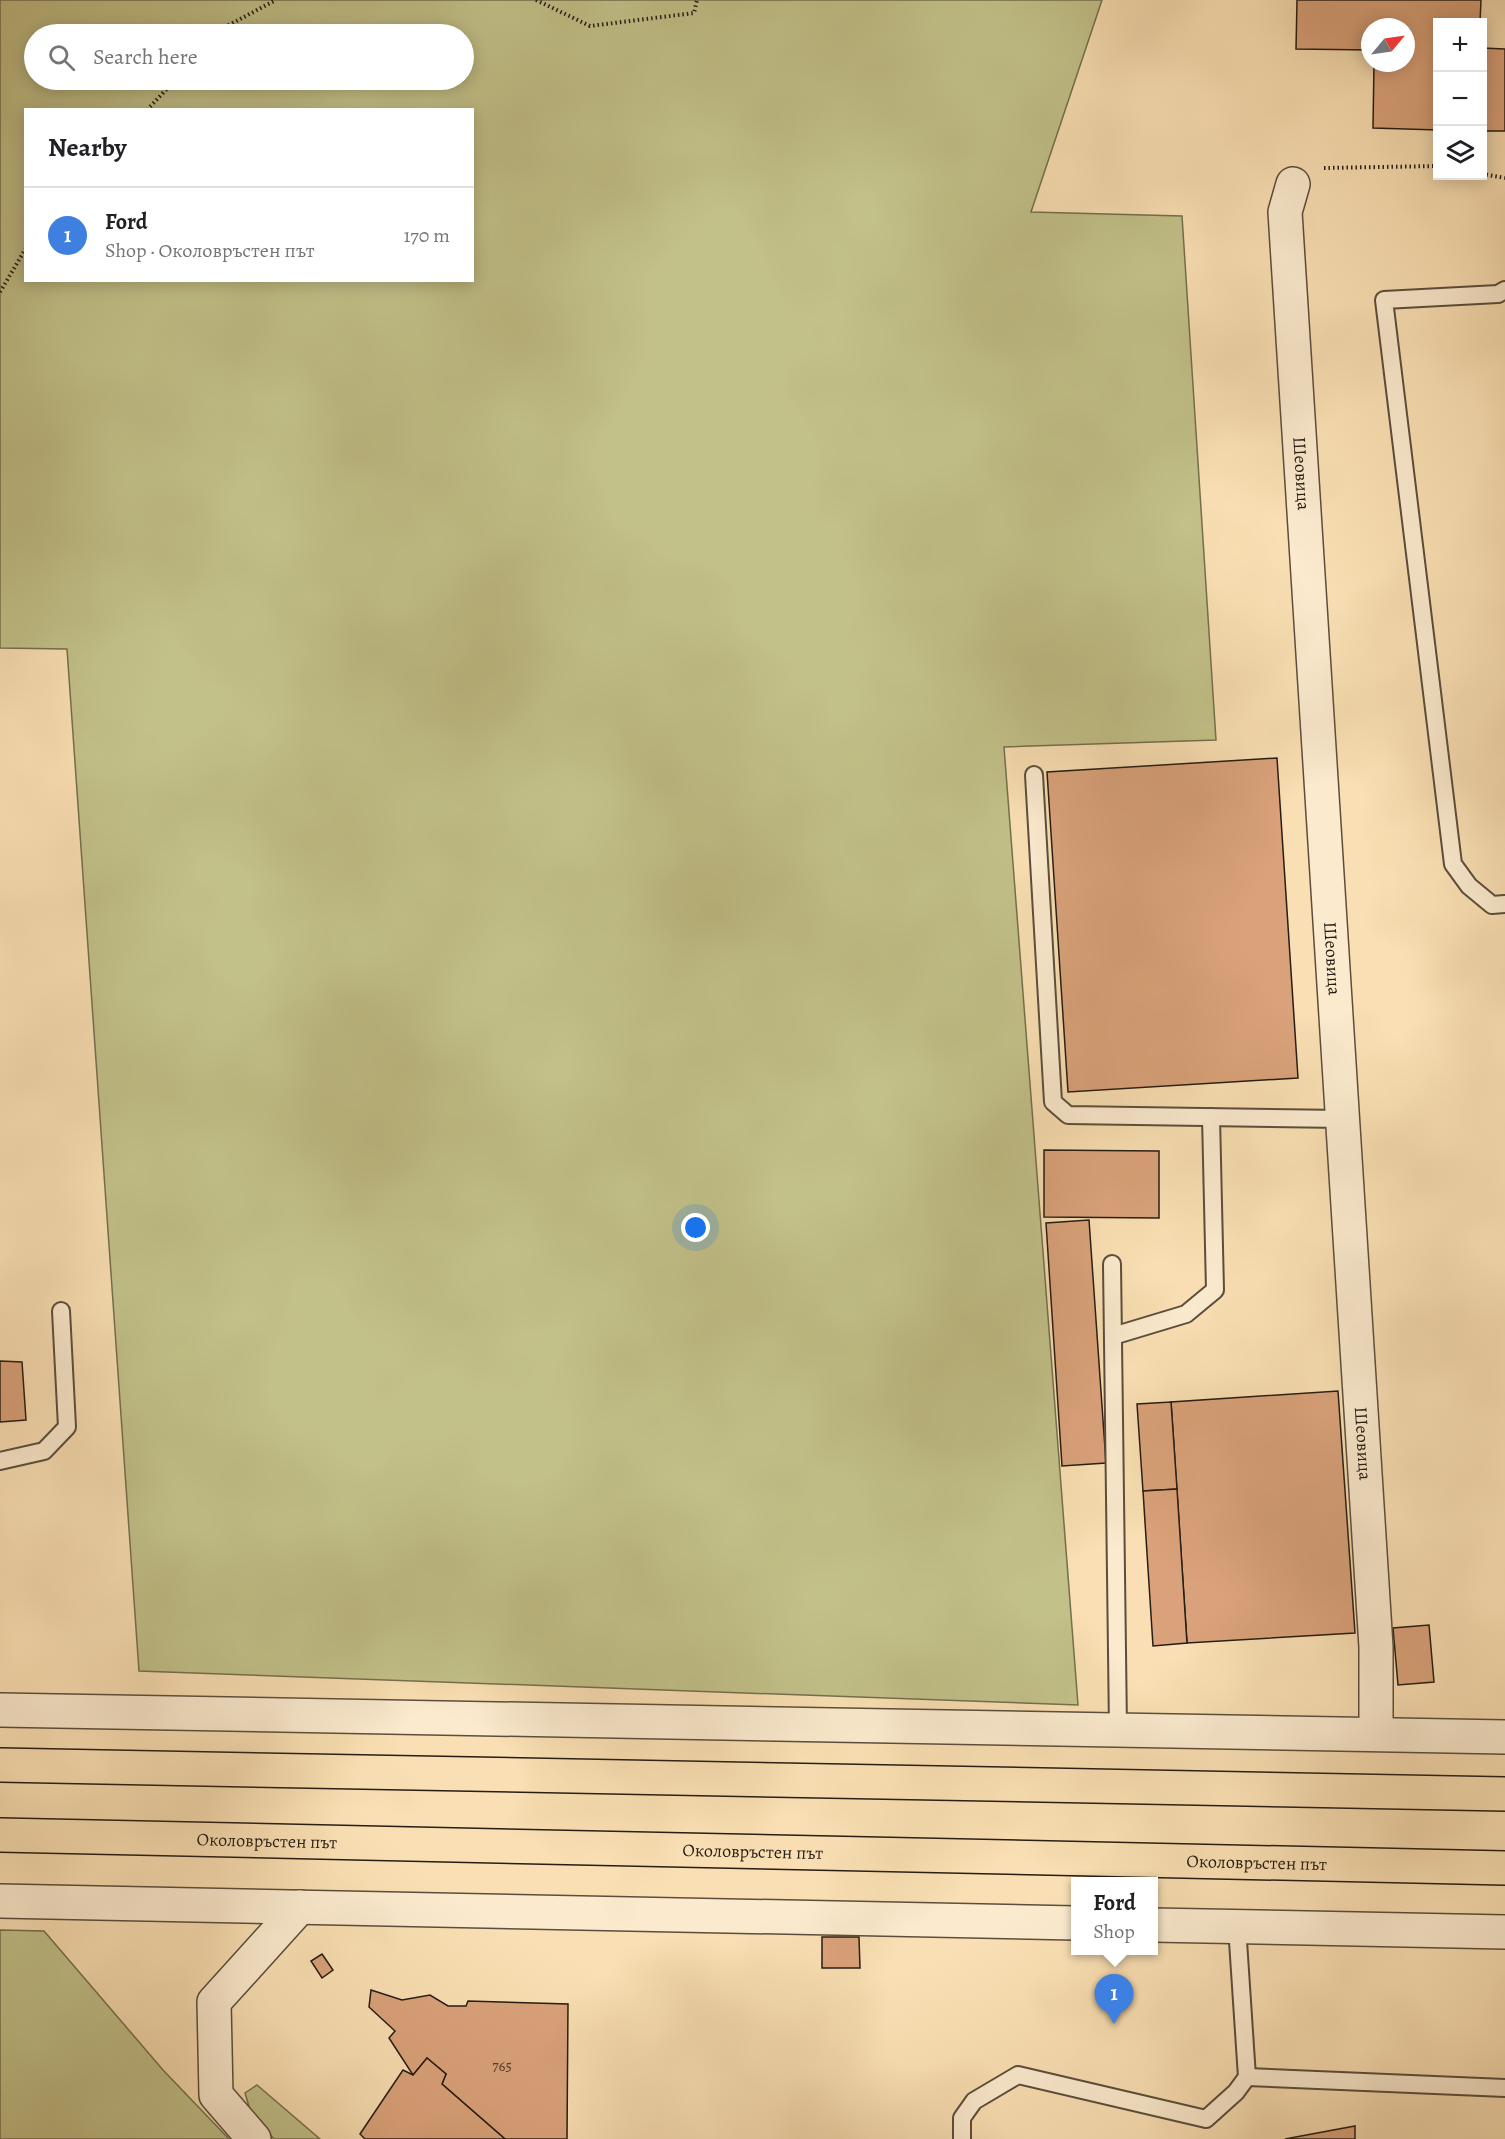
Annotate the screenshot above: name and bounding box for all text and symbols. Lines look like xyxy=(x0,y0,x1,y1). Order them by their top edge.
north arrow xyxy=(1361,18,1415,72)
map controls xyxy=(1433,18,1487,180)
button: + xyxy=(1433,18,1487,72)
search box xyxy=(24,24,474,90)
icon: search xyxy=(45,41,78,74)
text: Search here xyxy=(93,42,198,72)
button: − xyxy=(1433,72,1487,126)
button: layers xyxy=(1433,126,1487,180)
text: Nearby xyxy=(48,130,127,165)
text: Ford xyxy=(105,207,148,237)
text: 1 xyxy=(64,222,71,249)
text: 170 m xyxy=(404,222,450,249)
text: Shop · Околовръстен път xyxy=(105,237,315,264)
street label: Шеовица xyxy=(1287,436,1316,512)
street label: Шеовица xyxy=(1318,921,1347,997)
your location xyxy=(681,1213,710,1242)
street label: Шеовица xyxy=(1349,1406,1377,1482)
street label: Околовръстен път xyxy=(196,1827,338,1854)
street label: Околовръстен път xyxy=(682,1838,823,1865)
street label: Околовръстен път xyxy=(1186,1849,1327,1876)
popup xyxy=(1071,1877,1158,1955)
text: Ford xyxy=(1093,1888,1136,1918)
text: Shop xyxy=(1093,1918,1135,1945)
pin: 1 xyxy=(1094,1974,1134,2024)
house number: 765 xyxy=(492,2056,512,2076)

